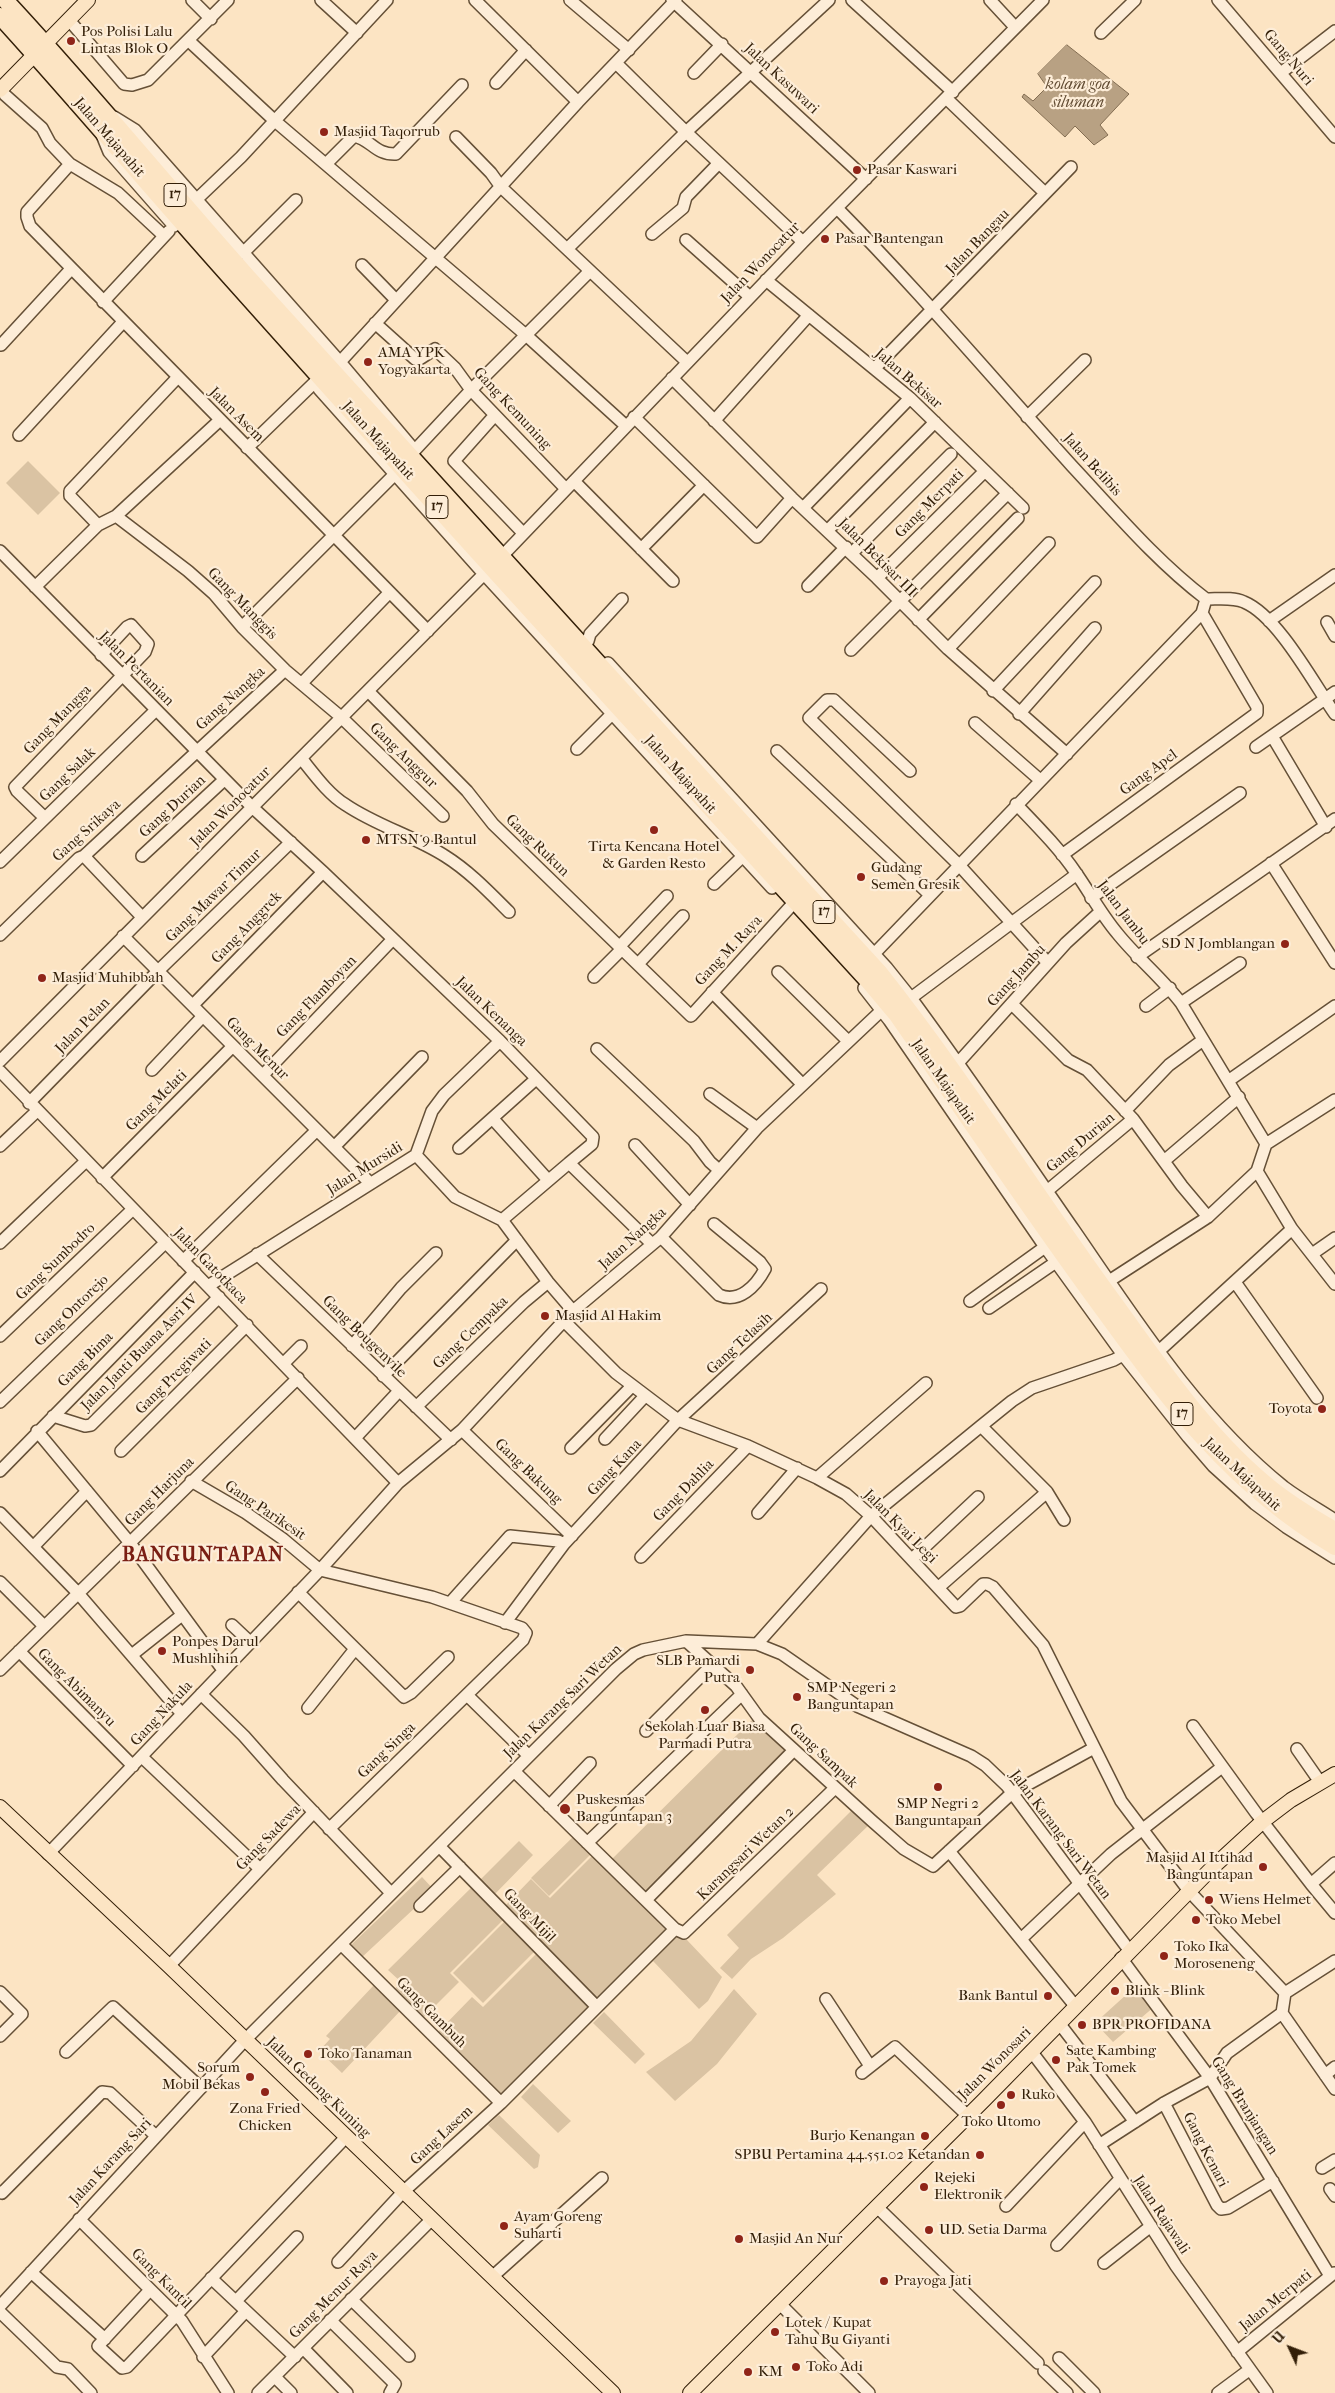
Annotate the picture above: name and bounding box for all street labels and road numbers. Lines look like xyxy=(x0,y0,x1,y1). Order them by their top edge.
street label: Gang Nuri xyxy=(1259,26,1317,90)
street label: Jalan Kasuwari xyxy=(740,40,822,118)
street label: Jalan Majapahit xyxy=(69,94,149,182)
road number: 17 xyxy=(164,184,186,206)
street label: Jalan Bangau xyxy=(942,206,1014,278)
street label: Jalan Wonocatur xyxy=(718,218,804,308)
street label: Jalan Bekisar xyxy=(871,345,945,413)
street label: Gang Kemuning xyxy=(469,364,555,454)
street label: Jalan Asem xyxy=(205,384,267,446)
street label: Jalan Majapahit xyxy=(338,398,418,484)
street label: Jalan Belibis xyxy=(1059,430,1125,500)
street label: Gang Merpati xyxy=(892,466,968,542)
road number: 17 xyxy=(426,496,448,518)
street label: Jalan Bekisar III xyxy=(834,515,920,601)
street label: Gang Manggis xyxy=(203,564,281,644)
street label: Jalan Pertanian xyxy=(95,628,177,710)
street label: Gang Nangka xyxy=(193,663,269,735)
street label: Gang Mangga xyxy=(20,681,96,759)
street label: Gang Anggur xyxy=(365,719,441,793)
street label: Jalan Majapahit xyxy=(640,732,720,818)
street label: Gang Salak xyxy=(36,744,100,806)
street label: Gang Apel xyxy=(1117,746,1181,800)
street label: Jalan Wonocatur xyxy=(187,763,275,851)
street label: Gang Durian xyxy=(136,772,210,842)
street label: Gang Srikaya xyxy=(49,796,125,866)
street label: Gang Rukun xyxy=(501,811,573,881)
street label: Gang Mawar Timur xyxy=(162,845,266,947)
street label: Jalan Jambu xyxy=(1093,877,1153,949)
street label: Gang Anggrek xyxy=(208,888,286,968)
road number: 17 xyxy=(813,900,835,924)
street label: Gang M. Raya xyxy=(692,912,766,990)
street label: Gang Jambu xyxy=(984,941,1050,1011)
street label: Gang Flamboyan xyxy=(273,952,361,1042)
street label: Jalan Kenanga xyxy=(451,973,531,1051)
street label: Jalan Pelan xyxy=(52,994,114,1058)
street label: Gang Menur xyxy=(222,1014,292,1084)
street label: Jalan Majapahit xyxy=(907,1036,979,1128)
street label: Gang Melati xyxy=(123,1067,191,1135)
street label: Gang Durian xyxy=(1043,1109,1119,1177)
street label: Jalan Mursidi xyxy=(324,1139,406,1199)
street label: Jalan Nangka xyxy=(596,1204,670,1274)
street label: Gang Sumbodro xyxy=(12,1220,100,1304)
street label: Jalan Gatotkaca xyxy=(169,1224,251,1308)
street label: Gang Ontorejo xyxy=(31,1271,113,1351)
street label: Jalan Janti Buana Asri IV xyxy=(78,1291,202,1415)
street label: Gang Bougenvile xyxy=(318,1292,410,1382)
street label: Gang Cempaka xyxy=(430,1293,512,1373)
street label: Gang Telasih xyxy=(703,1309,777,1379)
street label: Gang Bima xyxy=(55,1329,117,1391)
street label: Gang Pregiwati xyxy=(132,1335,216,1419)
road number: 17 xyxy=(1171,1402,1193,1426)
street label: Jalan Majapahit xyxy=(1199,1434,1285,1516)
street label: Gang Bakung xyxy=(490,1435,566,1509)
street label: Gang Kana xyxy=(584,1436,646,1500)
street label: Gang Harjuna xyxy=(122,1454,198,1530)
street label: Gang Dahlia xyxy=(650,1456,718,1526)
street label: Gang Parikesit xyxy=(221,1477,309,1545)
street label: Jalan Kyai Legi xyxy=(859,1486,941,1568)
street label: Jalan Karang Sari Wetan xyxy=(500,1641,626,1763)
street label: Gang Abimanyu xyxy=(33,1645,119,1731)
street label: Gang Nakula xyxy=(127,1678,197,1750)
street label: Gang Singa xyxy=(354,1719,420,1783)
street label: Gang Sampak xyxy=(785,1720,861,1792)
street label: Jalan Karang Sari Wetan xyxy=(1005,1767,1115,1903)
street label: Gang Sadewa xyxy=(233,1801,305,1875)
street label: Karangsari Wetan 2 xyxy=(694,1803,798,1905)
street label: Gang Mijil xyxy=(499,1885,559,1947)
street label: Gang Gambuh xyxy=(392,1974,470,2052)
street label: Jalan Wonosari xyxy=(955,2024,1035,2104)
street label: Jalan Gedong Kuning xyxy=(262,2034,374,2142)
street label: Gang Branjangan xyxy=(1207,2054,1281,2158)
street label: Gang Lasem xyxy=(407,2102,477,2170)
street label: Gang Kenari xyxy=(1178,2109,1232,2191)
street label: Jalan Karang Sari xyxy=(66,2115,156,2209)
street label: Jalan Rajawali xyxy=(1129,2172,1193,2258)
street label: Gang Kantil xyxy=(127,2245,195,2313)
street label: Gang Menur Raya xyxy=(286,2247,382,2343)
street label: Jalan Merpati xyxy=(1236,2266,1316,2336)

